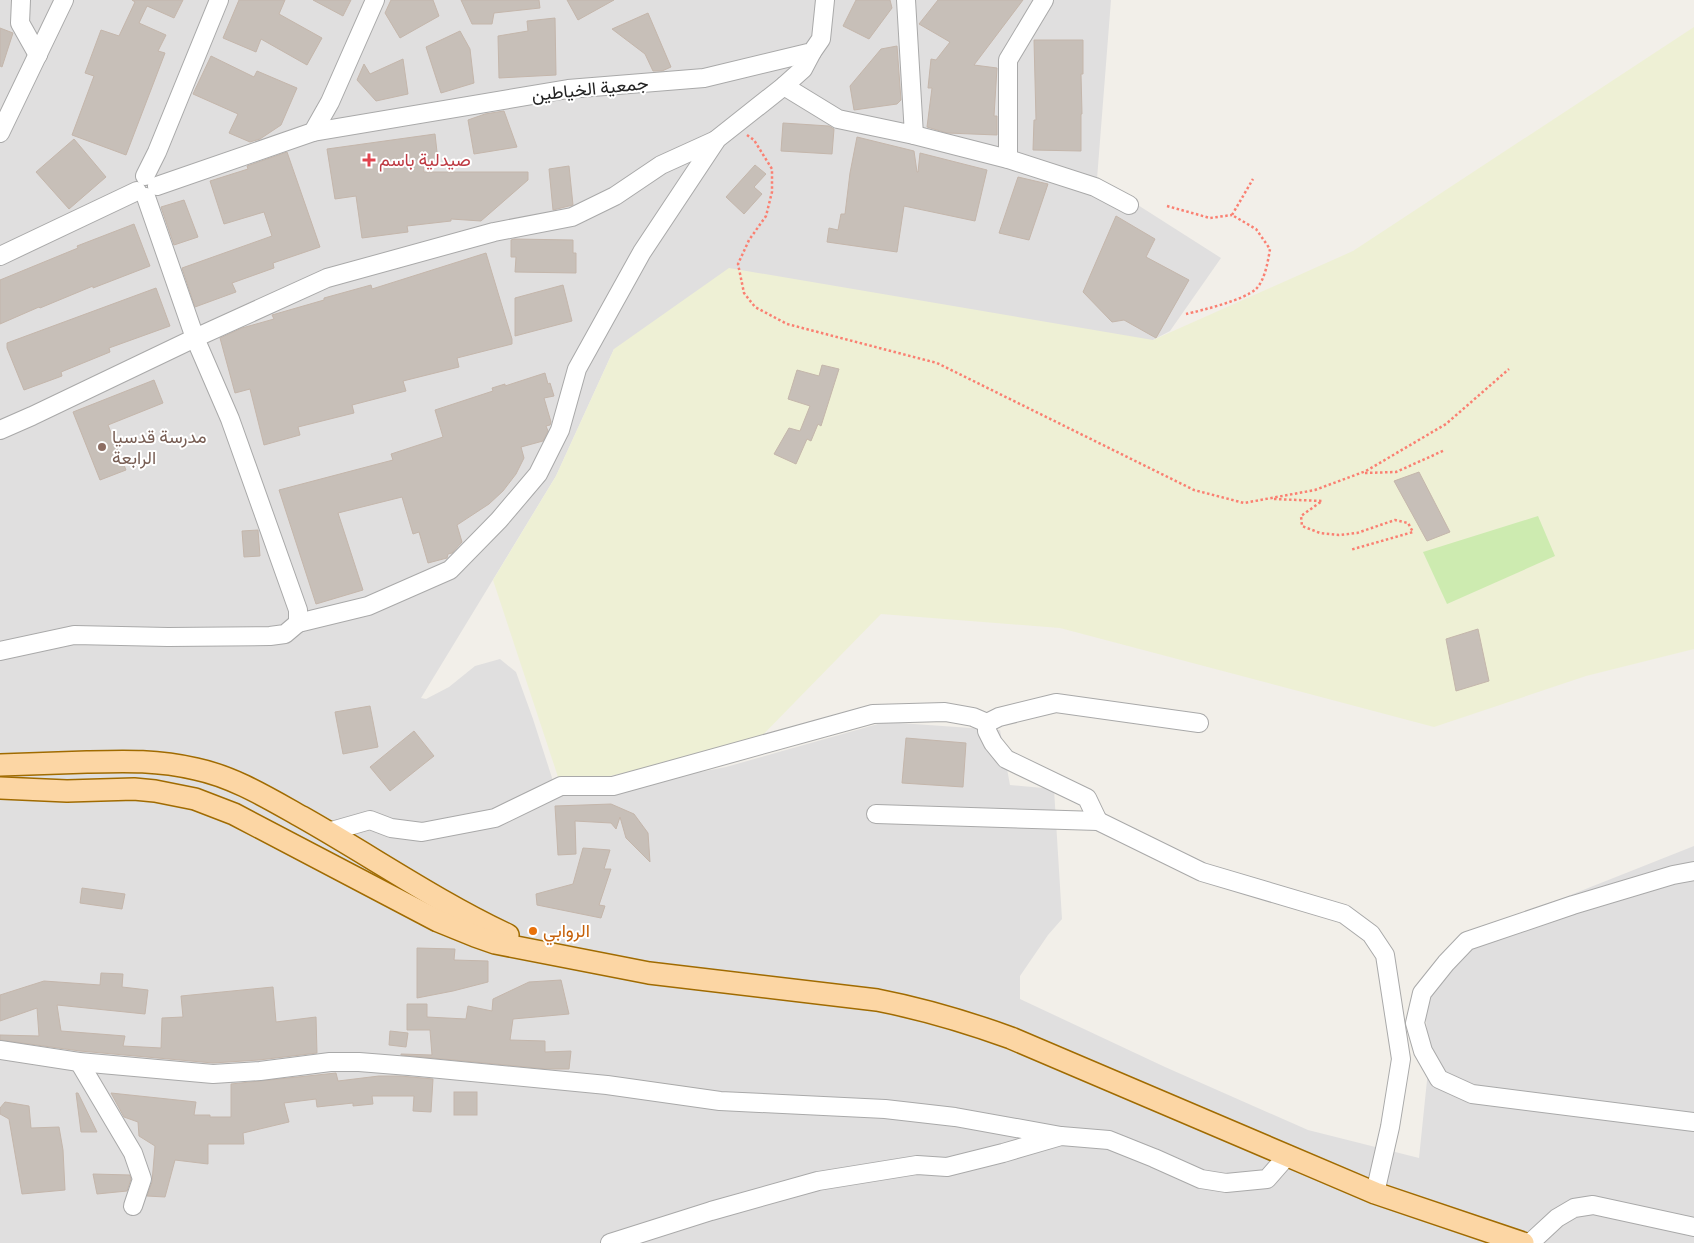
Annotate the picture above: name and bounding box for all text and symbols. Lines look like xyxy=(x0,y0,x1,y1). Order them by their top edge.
street label: جمعية الخياطين xyxy=(531,72,649,106)
place label: صيدلية باسم xyxy=(379,149,471,172)
marker: صيدلية باسم xyxy=(363,154,375,166)
place label: مدرسة قدسيا الرابعة xyxy=(112,426,207,469)
marker: مدرسة قدسيا الرابعة xyxy=(96,441,108,453)
place label: الروابي xyxy=(543,920,590,946)
marker: الروابي xyxy=(527,925,539,937)

